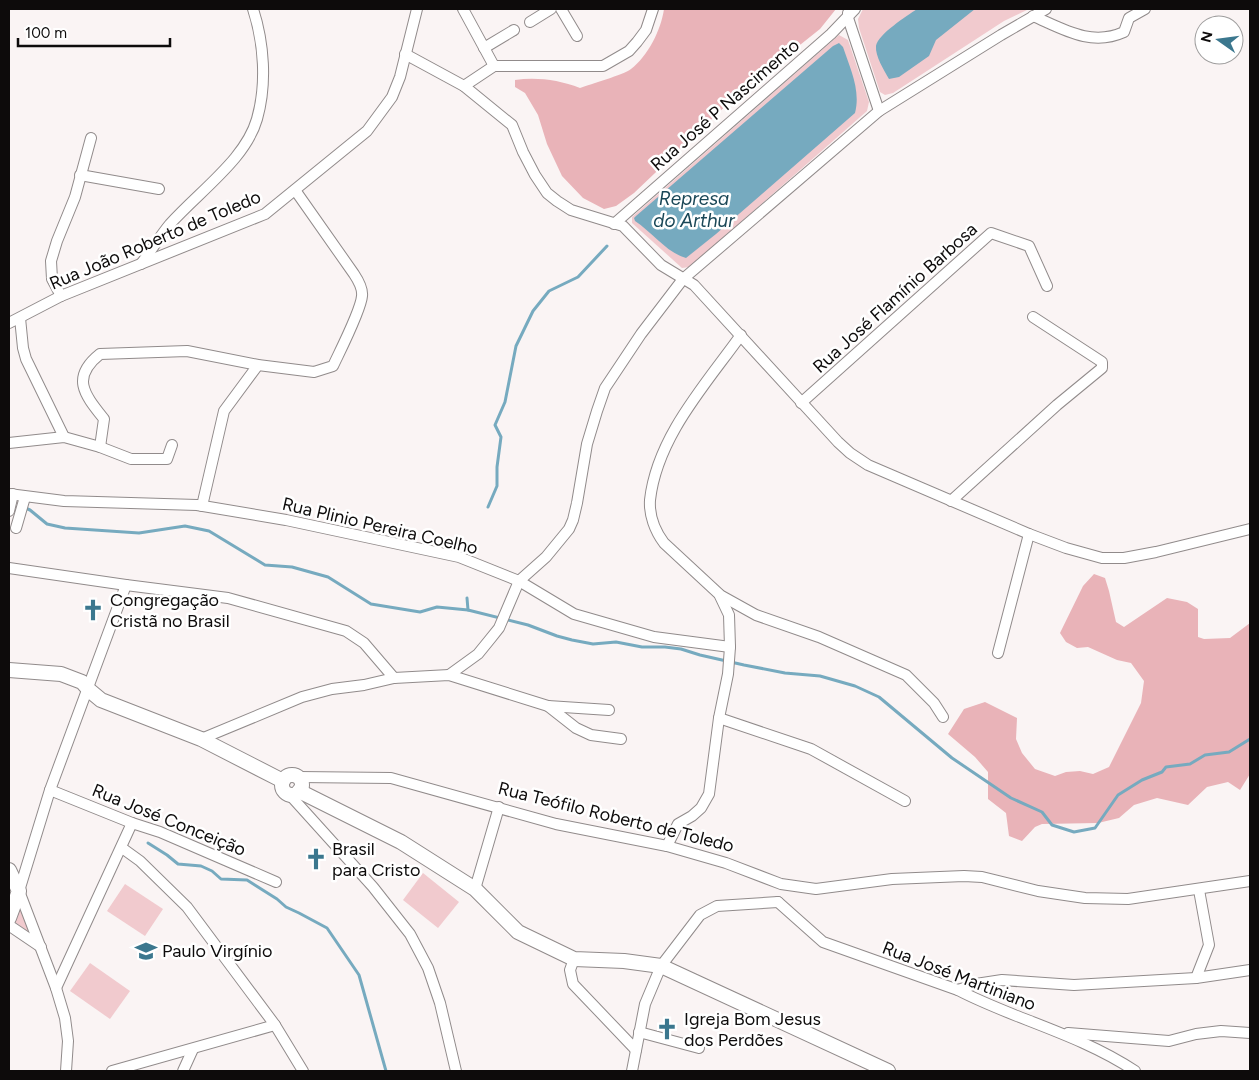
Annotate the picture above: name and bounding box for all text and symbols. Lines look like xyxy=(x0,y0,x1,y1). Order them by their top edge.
scale bar xyxy=(18,15,170,47)
north arrow xyxy=(1194,15,1244,65)
text: 100 m xyxy=(25,24,67,42)
text: N xyxy=(1197,30,1216,44)
street label: Rua José P Nascimento xyxy=(646,34,804,176)
street label: Rua João Roberto de Toledo xyxy=(46,185,264,295)
water label: Represa do Arthur xyxy=(653,187,735,232)
street label: Rua José Flamínio Barbosa xyxy=(808,218,982,378)
street label: Rua Plinio Pereira Coelho xyxy=(280,493,480,559)
place label: Congregação Cristã no Brasil xyxy=(110,589,230,632)
church icon: Congregação Cristã no Brasil xyxy=(80,597,106,623)
street label: Rua Teófilo Roberto de Toledo xyxy=(496,777,736,857)
street label: Rua José Conceição xyxy=(89,779,249,861)
place label: Brasil para Cristo xyxy=(332,838,420,881)
church icon: Brasil para Cristo xyxy=(303,846,329,872)
street label: Rua José Martiniano xyxy=(879,937,1039,1015)
school or university icon: Paulo Virgínio xyxy=(133,938,159,964)
place label: Paulo Virgínio xyxy=(162,940,272,962)
place label: Igreja Bom Jesus dos Perdões xyxy=(684,1008,821,1051)
church icon: Igreja Bom Jesus dos Perdões xyxy=(654,1016,680,1042)

